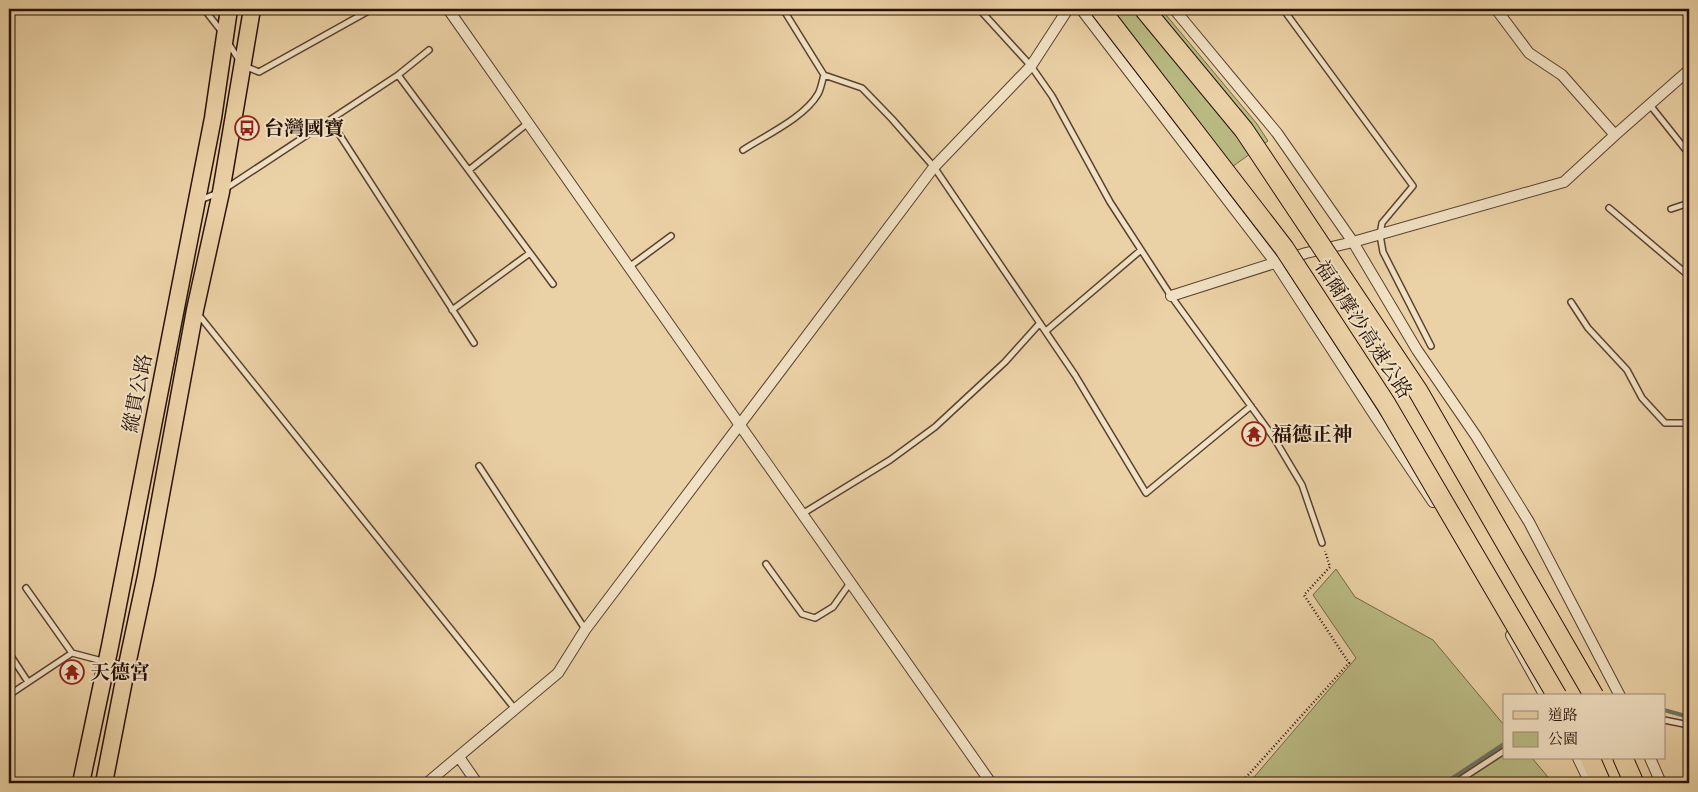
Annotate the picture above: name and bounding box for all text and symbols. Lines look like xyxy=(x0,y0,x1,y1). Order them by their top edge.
bus stop icon: 台灣國寶 xyxy=(234,115,260,141)
place label: 台灣國寶 xyxy=(264,115,344,141)
street label: 福爾摩沙高速公路 xyxy=(1310,255,1418,403)
street label: 縱貫公路 xyxy=(117,351,157,435)
temple icon: 福德正神 xyxy=(1241,421,1267,447)
place label: 福德正神 xyxy=(1272,421,1352,447)
temple icon: 天德宮 xyxy=(59,659,85,685)
place label: 天德宮 xyxy=(90,659,150,685)
legend xyxy=(1503,694,1666,760)
text: 道路 xyxy=(1548,705,1578,724)
text: 公園 xyxy=(1548,729,1578,748)

